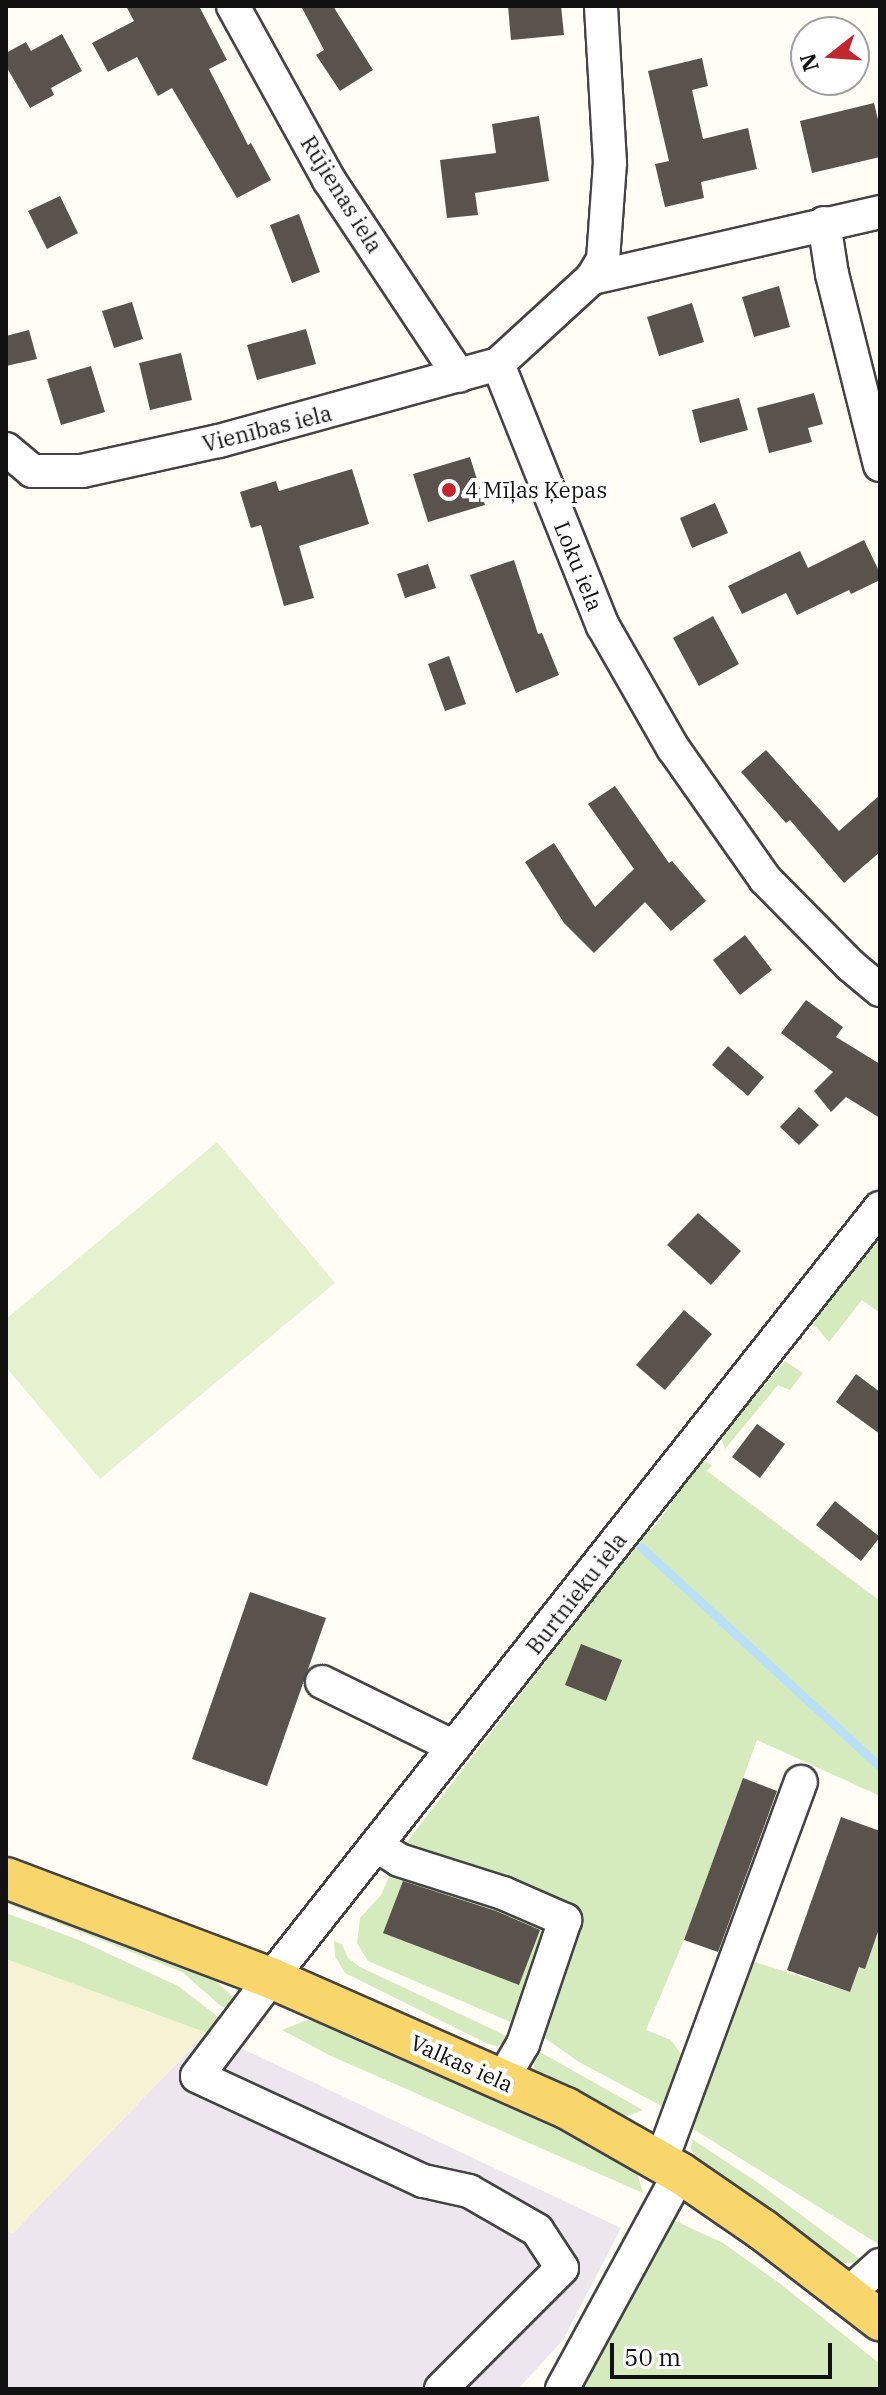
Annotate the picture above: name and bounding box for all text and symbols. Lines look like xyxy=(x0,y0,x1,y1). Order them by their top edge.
north arrow xyxy=(790,16,870,96)
text: N xyxy=(792,50,825,75)
street label: Rūjienas iela xyxy=(296,131,388,257)
street label: Vienības iela xyxy=(200,399,334,457)
place label: 4 Mīļas Ķepas xyxy=(465,477,607,503)
marker: 4 Mīļas Ķepas xyxy=(440,481,458,499)
street label: Loku iela xyxy=(549,517,609,615)
street label: Burtnieku iela xyxy=(520,1527,632,1659)
street label: Valkas iela xyxy=(406,2029,518,2097)
scale bar xyxy=(614,2327,836,2377)
text: 50 m xyxy=(624,2341,681,2373)

